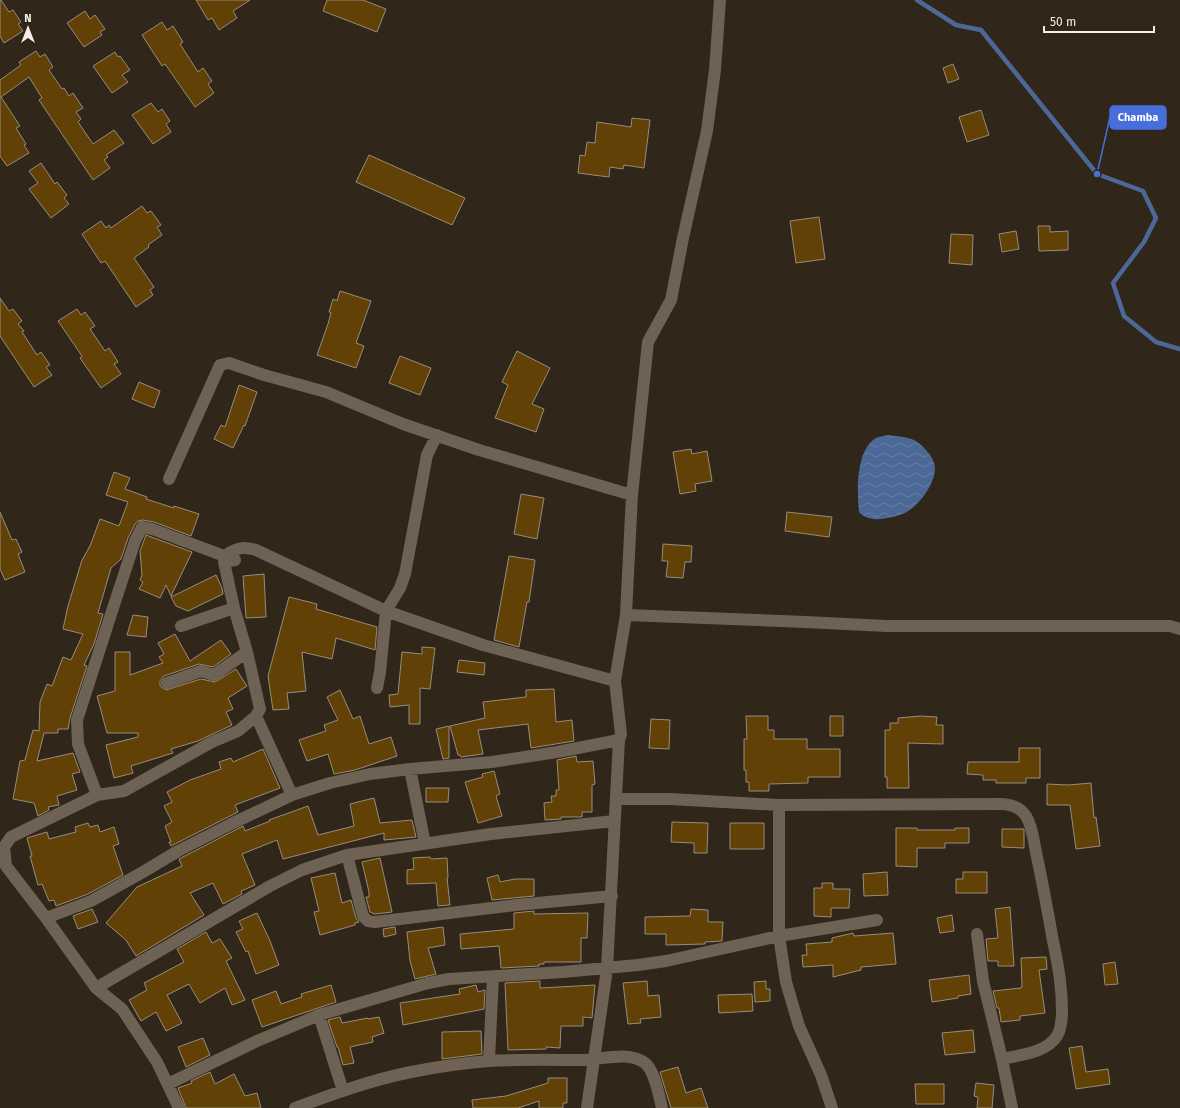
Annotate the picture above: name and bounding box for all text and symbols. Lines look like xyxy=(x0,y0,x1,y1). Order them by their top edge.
north arrow xyxy=(8,8,48,48)
scale bar xyxy=(1044,8,1154,34)
text: N xyxy=(24,12,32,25)
text: 50 m xyxy=(1050,15,1076,29)
callout: Chamba xyxy=(1110,106,1166,129)
text: Chamba xyxy=(1118,111,1158,124)

